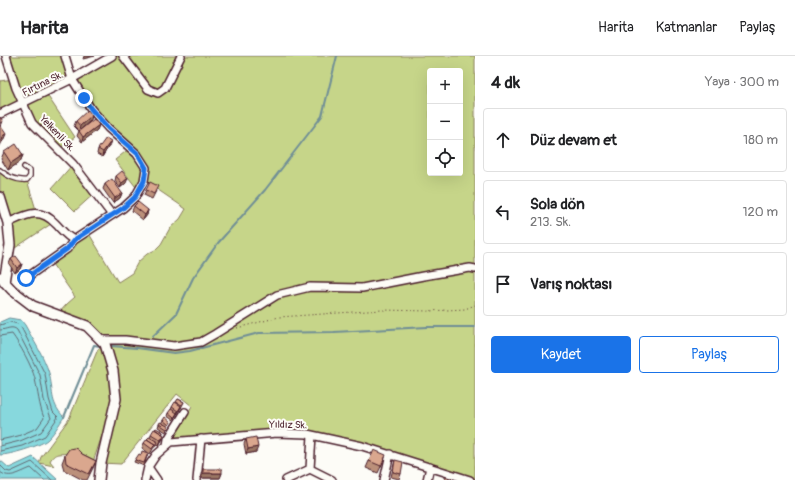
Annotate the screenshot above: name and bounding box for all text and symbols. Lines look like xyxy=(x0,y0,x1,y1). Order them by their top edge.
text: Harita xyxy=(20,16,69,40)
text: Harita xyxy=(598,19,634,36)
text: Katmanlar xyxy=(656,19,717,36)
text: Paylaş xyxy=(739,19,775,36)
map controls xyxy=(427,68,463,176)
button: + xyxy=(427,68,463,104)
street label: Fırtına Sk. xyxy=(20,69,65,99)
text: 4 dk xyxy=(491,72,520,93)
text: Yaya · 300 m xyxy=(705,74,779,90)
route end xyxy=(75,89,93,107)
button: − xyxy=(427,104,463,140)
street label: Yelkenli Sk. xyxy=(36,112,77,154)
icon: ahead xyxy=(492,129,514,151)
text: Düz devam et xyxy=(530,131,617,150)
text: 180 m xyxy=(743,132,778,148)
button: locate xyxy=(427,140,463,176)
text: Sola dön xyxy=(530,195,585,214)
icon: left xyxy=(492,201,514,223)
text: 120 m xyxy=(742,204,778,220)
text: 213. Sk. xyxy=(530,214,571,230)
route start xyxy=(17,269,35,287)
icon: arrive xyxy=(492,273,514,295)
text: Varış noktası xyxy=(530,275,612,294)
button: Kaydet xyxy=(491,336,631,373)
button: Paylaş xyxy=(639,336,779,373)
street label: Yıldız Sk. xyxy=(268,419,307,431)

